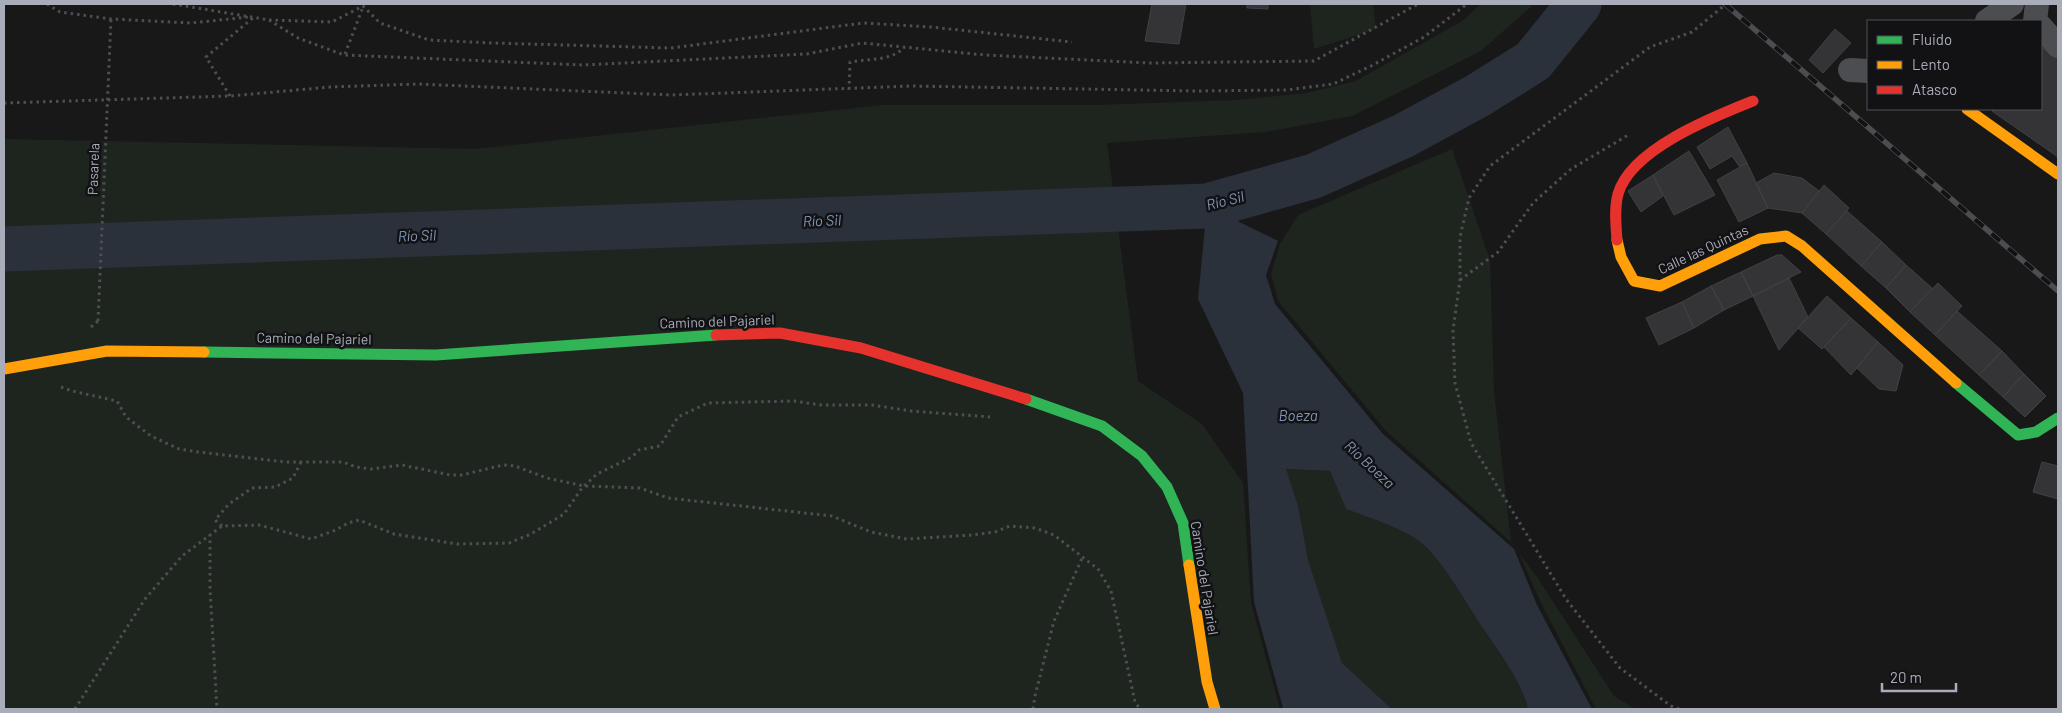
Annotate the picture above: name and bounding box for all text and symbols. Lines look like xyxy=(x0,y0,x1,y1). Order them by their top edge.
legend xyxy=(1867,20,2042,110)
text: Fluido xyxy=(1912,30,1952,48)
text: Lento xyxy=(1912,55,1950,73)
text: Atasco xyxy=(1912,80,1957,98)
street label: Pasarela xyxy=(84,143,102,195)
water label: Río Sil xyxy=(1204,186,1246,213)
water label: Río Sil xyxy=(802,210,842,230)
street label: Calle las Quintas xyxy=(1655,221,1751,277)
water label: Río Sil xyxy=(397,225,437,245)
street label: Camino del Pajariel xyxy=(659,310,775,332)
street label: Camino del Pajariel xyxy=(256,328,372,348)
water label: Boeza xyxy=(1278,406,1318,424)
water label: Río Boeza xyxy=(1341,436,1399,492)
street label: Camino del Pajariel xyxy=(1188,520,1222,636)
scale bar xyxy=(1882,660,1956,692)
text: 20 m xyxy=(1890,668,1922,686)

